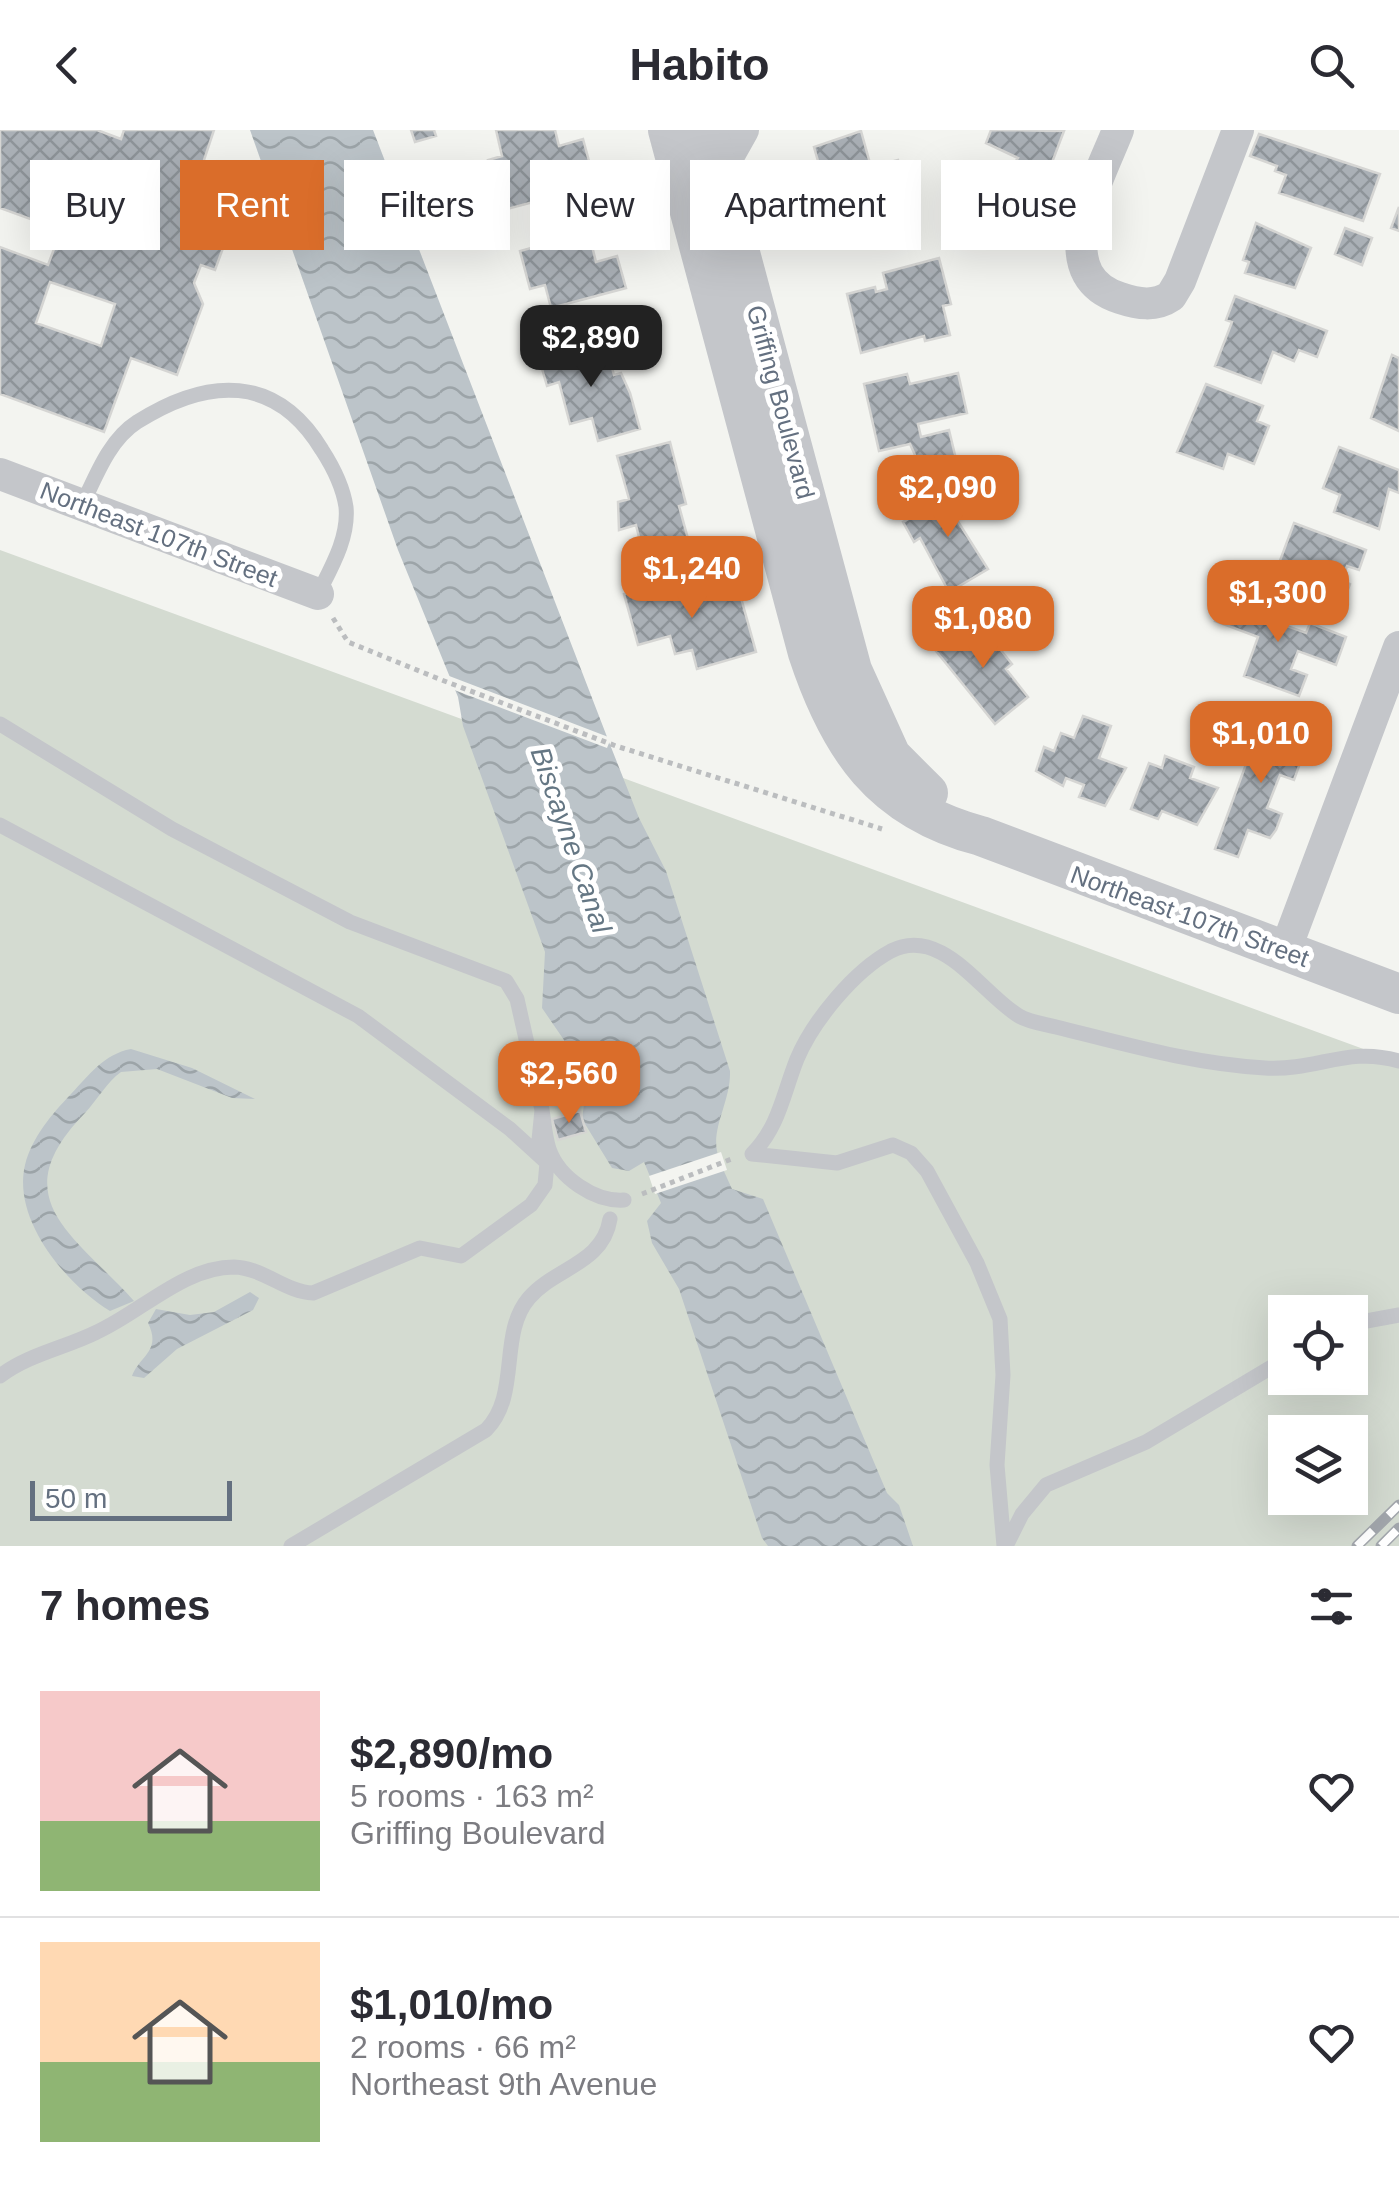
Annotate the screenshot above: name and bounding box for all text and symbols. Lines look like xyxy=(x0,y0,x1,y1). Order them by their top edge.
icon: back xyxy=(40,38,95,93)
icon: search xyxy=(1304,38,1359,93)
text: Habito xyxy=(630,39,770,90)
chip: Buy xyxy=(30,160,160,250)
chip: Rent xyxy=(180,160,324,250)
chip: Filters xyxy=(344,160,510,250)
chip: New xyxy=(530,160,670,250)
chip: Apartment xyxy=(690,160,921,250)
chip: House xyxy=(941,160,1112,250)
street label: Griffing Boulevard xyxy=(742,302,820,502)
pin: $2,890 xyxy=(510,305,672,390)
text: $2,890 xyxy=(542,319,640,355)
pin: $2,090 xyxy=(867,455,1029,540)
text: $2,090 xyxy=(899,469,997,505)
street label: Northeast 107th Street xyxy=(37,476,281,592)
pin: $1,240 xyxy=(611,536,773,621)
text: $1,240 xyxy=(643,550,741,586)
pin: $1,300 xyxy=(1197,560,1359,645)
text: $1,300 xyxy=(1229,574,1327,610)
pin: $1,080 xyxy=(902,586,1064,671)
text: $1,080 xyxy=(934,600,1032,636)
pin: $1,010 xyxy=(1180,701,1342,786)
text: $1,010 xyxy=(1212,715,1310,751)
water label: Biscayne Canal xyxy=(525,743,618,938)
street label: Northeast 107th Street xyxy=(1067,860,1313,972)
pin: $2,560 xyxy=(488,1041,650,1126)
text: $2,560 xyxy=(520,1055,618,1091)
map controls xyxy=(1268,1295,1368,1515)
button: locate xyxy=(1268,1295,1368,1395)
button: layers xyxy=(1268,1415,1368,1515)
scale bar xyxy=(30,1476,232,1520)
text: 50 m xyxy=(45,1483,107,1514)
icon: filters xyxy=(1304,1579,1359,1634)
text: 7 homes xyxy=(40,1582,210,1629)
text: $2,890/mo xyxy=(350,1730,553,1777)
icon: home xyxy=(120,1731,240,1851)
icon: heart xyxy=(1304,1764,1359,1819)
text: 5 rooms · 163 m² xyxy=(350,1778,594,1814)
text: Griffing Boulevard xyxy=(350,1815,606,1851)
text: $1,010/mo xyxy=(350,1981,553,2028)
icon: home xyxy=(120,1982,240,2102)
icon: heart xyxy=(1304,2015,1359,2070)
text: 2 rooms · 66 m² xyxy=(350,2029,576,2065)
text: Northeast 9th Avenue xyxy=(350,2066,657,2102)

